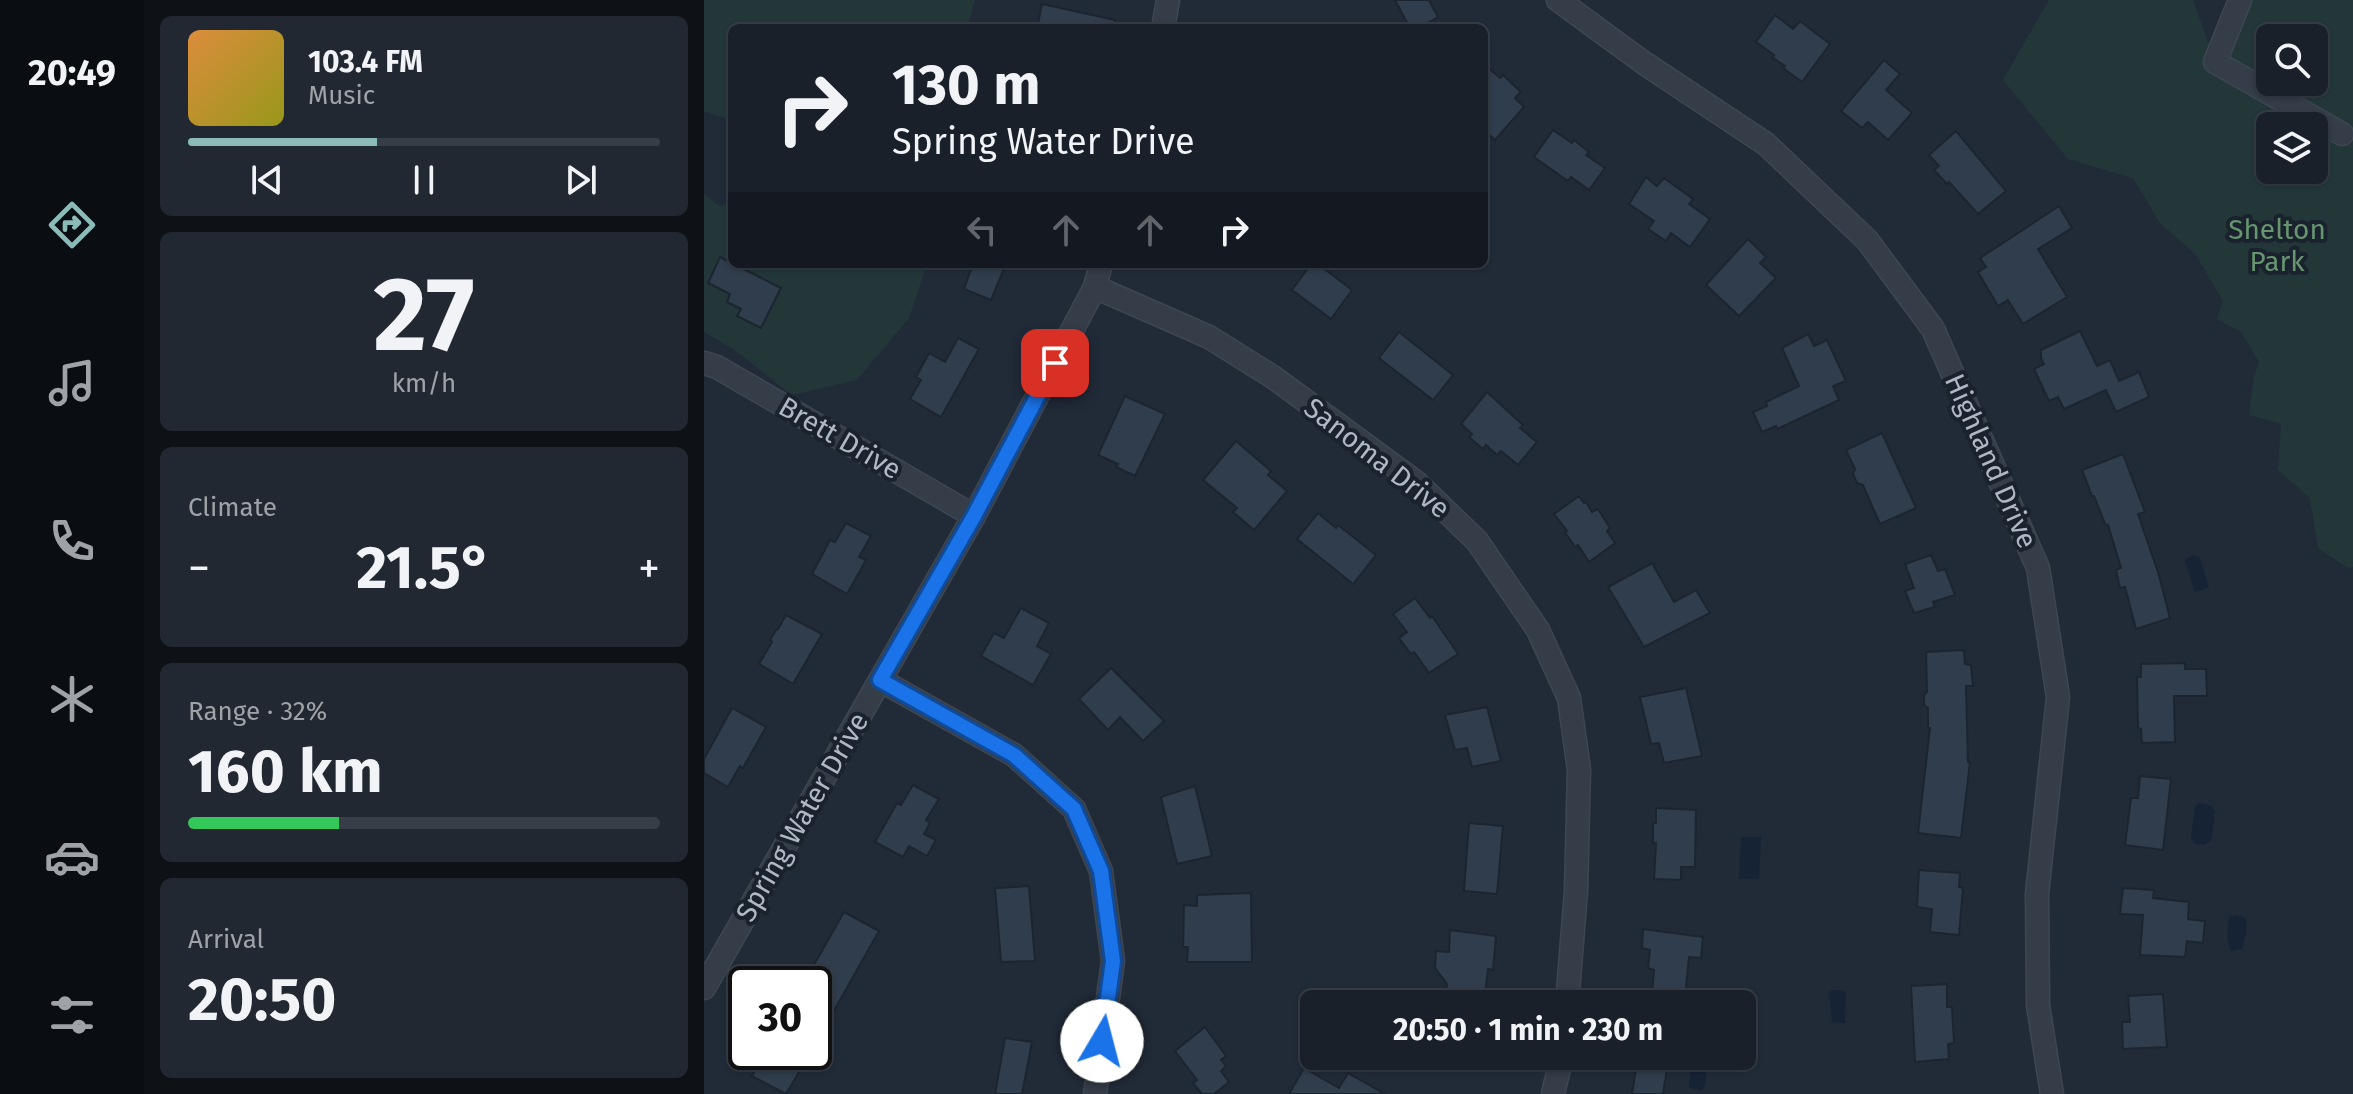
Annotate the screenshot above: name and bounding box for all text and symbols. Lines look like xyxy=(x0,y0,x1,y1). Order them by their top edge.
map controls xyxy=(2256,24,2328,184)
button: search xyxy=(2256,24,2328,96)
text: 103.4 FM xyxy=(308,44,423,80)
text: 20:49 xyxy=(28,51,116,95)
text: 130 m xyxy=(892,52,1040,119)
icon: right xyxy=(760,56,864,160)
text: Music xyxy=(308,80,375,111)
button: layers xyxy=(2256,112,2328,184)
text: Spring Water Drive xyxy=(892,120,1195,164)
icon: previous xyxy=(245,158,289,202)
icon: pause xyxy=(402,158,446,202)
icon: next xyxy=(559,158,603,202)
icon: directions xyxy=(44,197,100,253)
icon: left xyxy=(960,208,1004,252)
icon: ahead xyxy=(1044,208,1088,252)
icon: ahead xyxy=(1128,208,1172,252)
icon: right xyxy=(1212,208,1256,252)
park label: Shelton Park xyxy=(2228,213,2326,278)
text: 27 xyxy=(373,253,475,378)
pin xyxy=(1021,329,1089,397)
icon: arrive xyxy=(1033,341,1077,385)
icon: music xyxy=(44,355,100,411)
text: km/h xyxy=(392,368,456,399)
street label: Highland Drive xyxy=(1938,369,2044,553)
street label: Brett Drive xyxy=(773,390,907,486)
street label: Sanoma Drive xyxy=(1298,391,1456,525)
text: Climate xyxy=(188,492,277,523)
icon: phone xyxy=(44,513,100,569)
text: 21.5° xyxy=(356,532,492,604)
text: − xyxy=(188,542,210,595)
text: + xyxy=(638,542,660,595)
icon: climate xyxy=(44,671,100,727)
text: Range · 32% xyxy=(188,696,327,727)
street label: Spring Water Drive xyxy=(729,707,875,927)
text: 160 km xyxy=(188,736,383,808)
icon: car xyxy=(44,829,100,885)
text: Arrival xyxy=(188,924,264,955)
text: 20:50 xyxy=(188,964,336,1036)
speed limit sign: 30 xyxy=(728,966,832,1070)
icon: filters xyxy=(44,987,100,1043)
position arrow xyxy=(1060,999,1144,1083)
text: 20:50 · 1 min · 230 m xyxy=(1393,1012,1663,1048)

